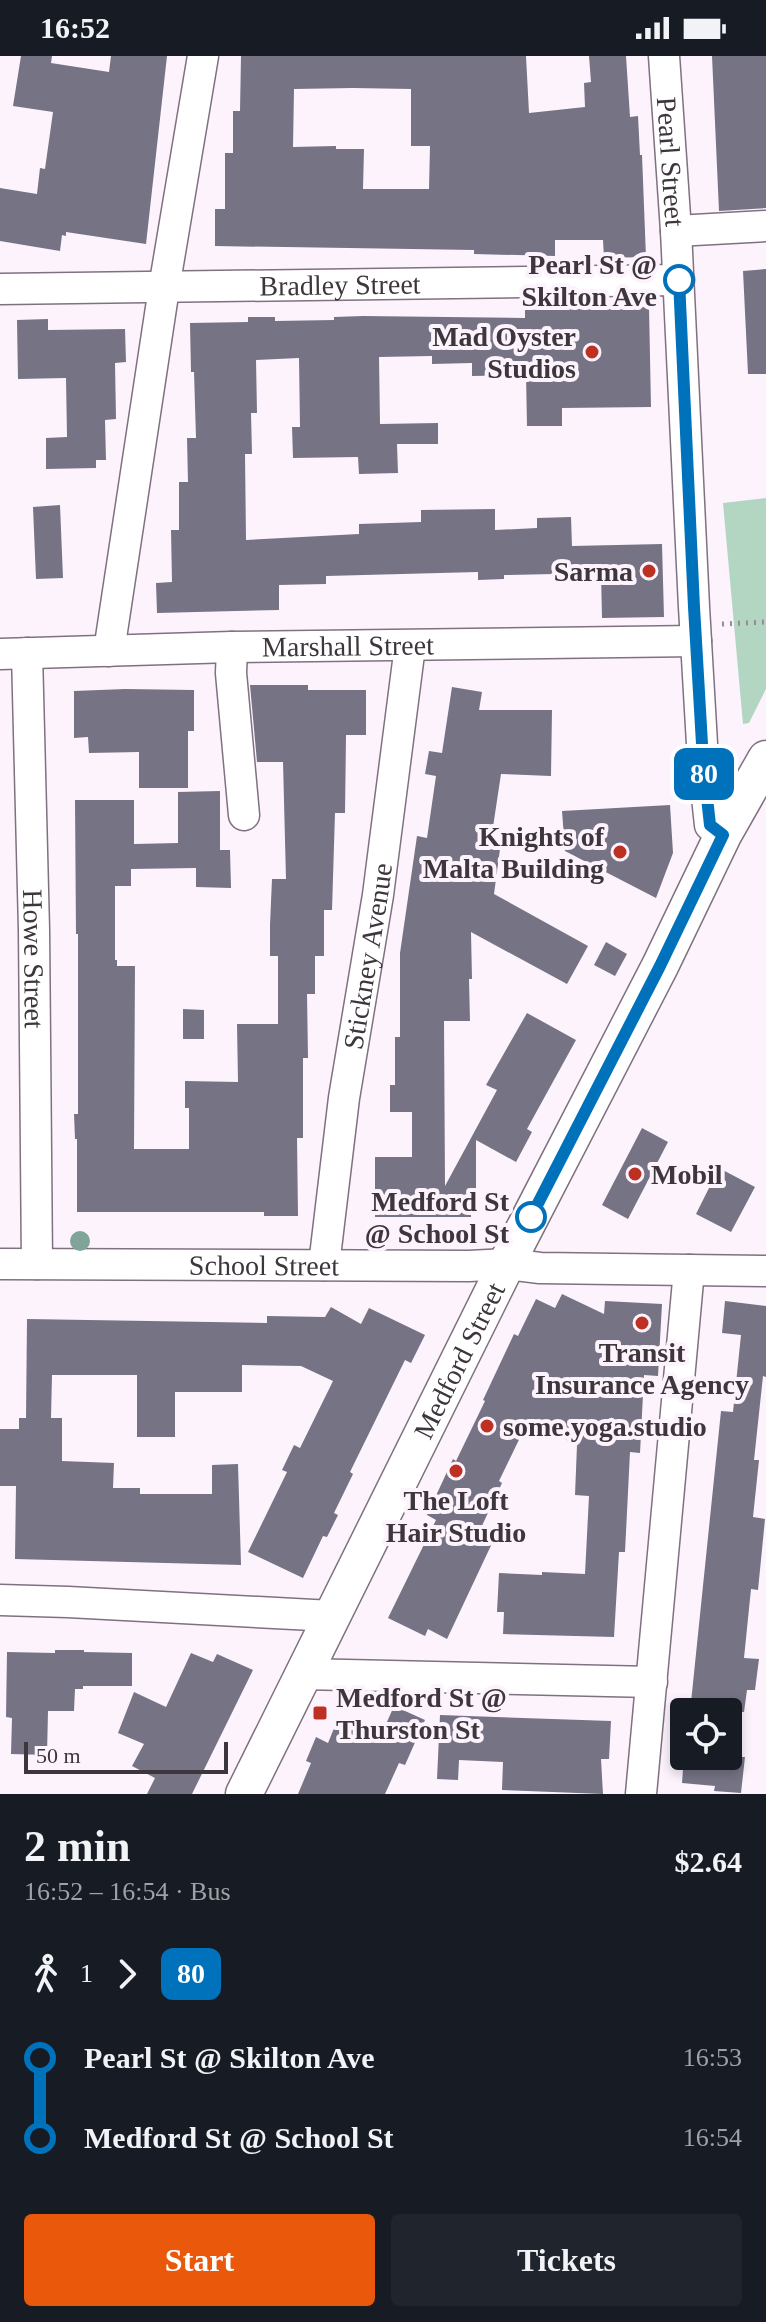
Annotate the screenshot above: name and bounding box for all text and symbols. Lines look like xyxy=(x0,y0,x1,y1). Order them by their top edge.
text: 16:52 xyxy=(40,11,110,44)
street label: Pearl Street xyxy=(651,96,691,228)
place label: Pearl St @ Skilton Ave xyxy=(521,249,657,312)
marker: Pearl St @ Skilton Ave xyxy=(664,265,694,295)
street label: Bradley Street xyxy=(259,268,421,301)
place label: Mad Oyster Studios xyxy=(432,321,576,384)
marker: Mad Oyster Studios xyxy=(583,343,601,361)
place label: Sarma xyxy=(554,556,633,587)
marker: Sarma xyxy=(640,562,658,580)
street label: Marshall Street xyxy=(262,629,434,662)
line badge: 80 xyxy=(668,748,740,800)
text: 80 xyxy=(690,758,718,789)
place label: Knights of Malta Building xyxy=(423,821,605,884)
marker: Knights of Malta Building xyxy=(611,843,629,861)
street label: Stickney Avenue xyxy=(337,861,397,1052)
street label: Howe Street xyxy=(17,889,50,1029)
place label: Mobil xyxy=(651,1159,723,1190)
marker: Mobil xyxy=(626,1165,644,1183)
place label: Medford St @ School St xyxy=(365,1186,510,1249)
marker: Medford St @ School St xyxy=(516,1202,546,1232)
street label: School Street xyxy=(189,1249,339,1281)
street label: Medford Street xyxy=(407,1277,511,1444)
marker: Transit Insurance Agency xyxy=(633,1314,651,1332)
place label: Transit Insurance Agency xyxy=(535,1337,749,1400)
place label: some.yoga.studio xyxy=(503,1411,707,1442)
marker: some.yoga.studio xyxy=(478,1417,496,1435)
marker: The Loft Hair Studio xyxy=(447,1462,465,1480)
place label: The Loft Hair Studio xyxy=(386,1485,526,1548)
place label: Medford St @ Thurston St xyxy=(336,1682,507,1745)
map controls xyxy=(670,1698,742,1770)
button: locate xyxy=(670,1698,742,1770)
marker: Medford St @ Thurston St xyxy=(311,1704,329,1722)
scale bar xyxy=(24,1738,228,1774)
text: 50 m xyxy=(36,1743,81,1768)
text: 2 min xyxy=(24,1822,130,1871)
text: $2.64 xyxy=(675,1845,742,1878)
text: 16:52 – 16:54 · Bus xyxy=(24,1877,231,1906)
icon: walk xyxy=(24,1952,68,1996)
icon: forward xyxy=(105,1952,149,1996)
text: 80 xyxy=(177,1958,205,1989)
text: 1 xyxy=(80,1959,93,1988)
text: Pearl St @ Skilton Ave xyxy=(84,2041,375,2074)
text: 16:53 xyxy=(683,2043,742,2072)
text: Medford St @ School St xyxy=(84,2121,394,2154)
text: 16:54 xyxy=(683,2123,742,2152)
button: Start xyxy=(24,2214,375,2306)
button: Tickets xyxy=(391,2214,742,2306)

